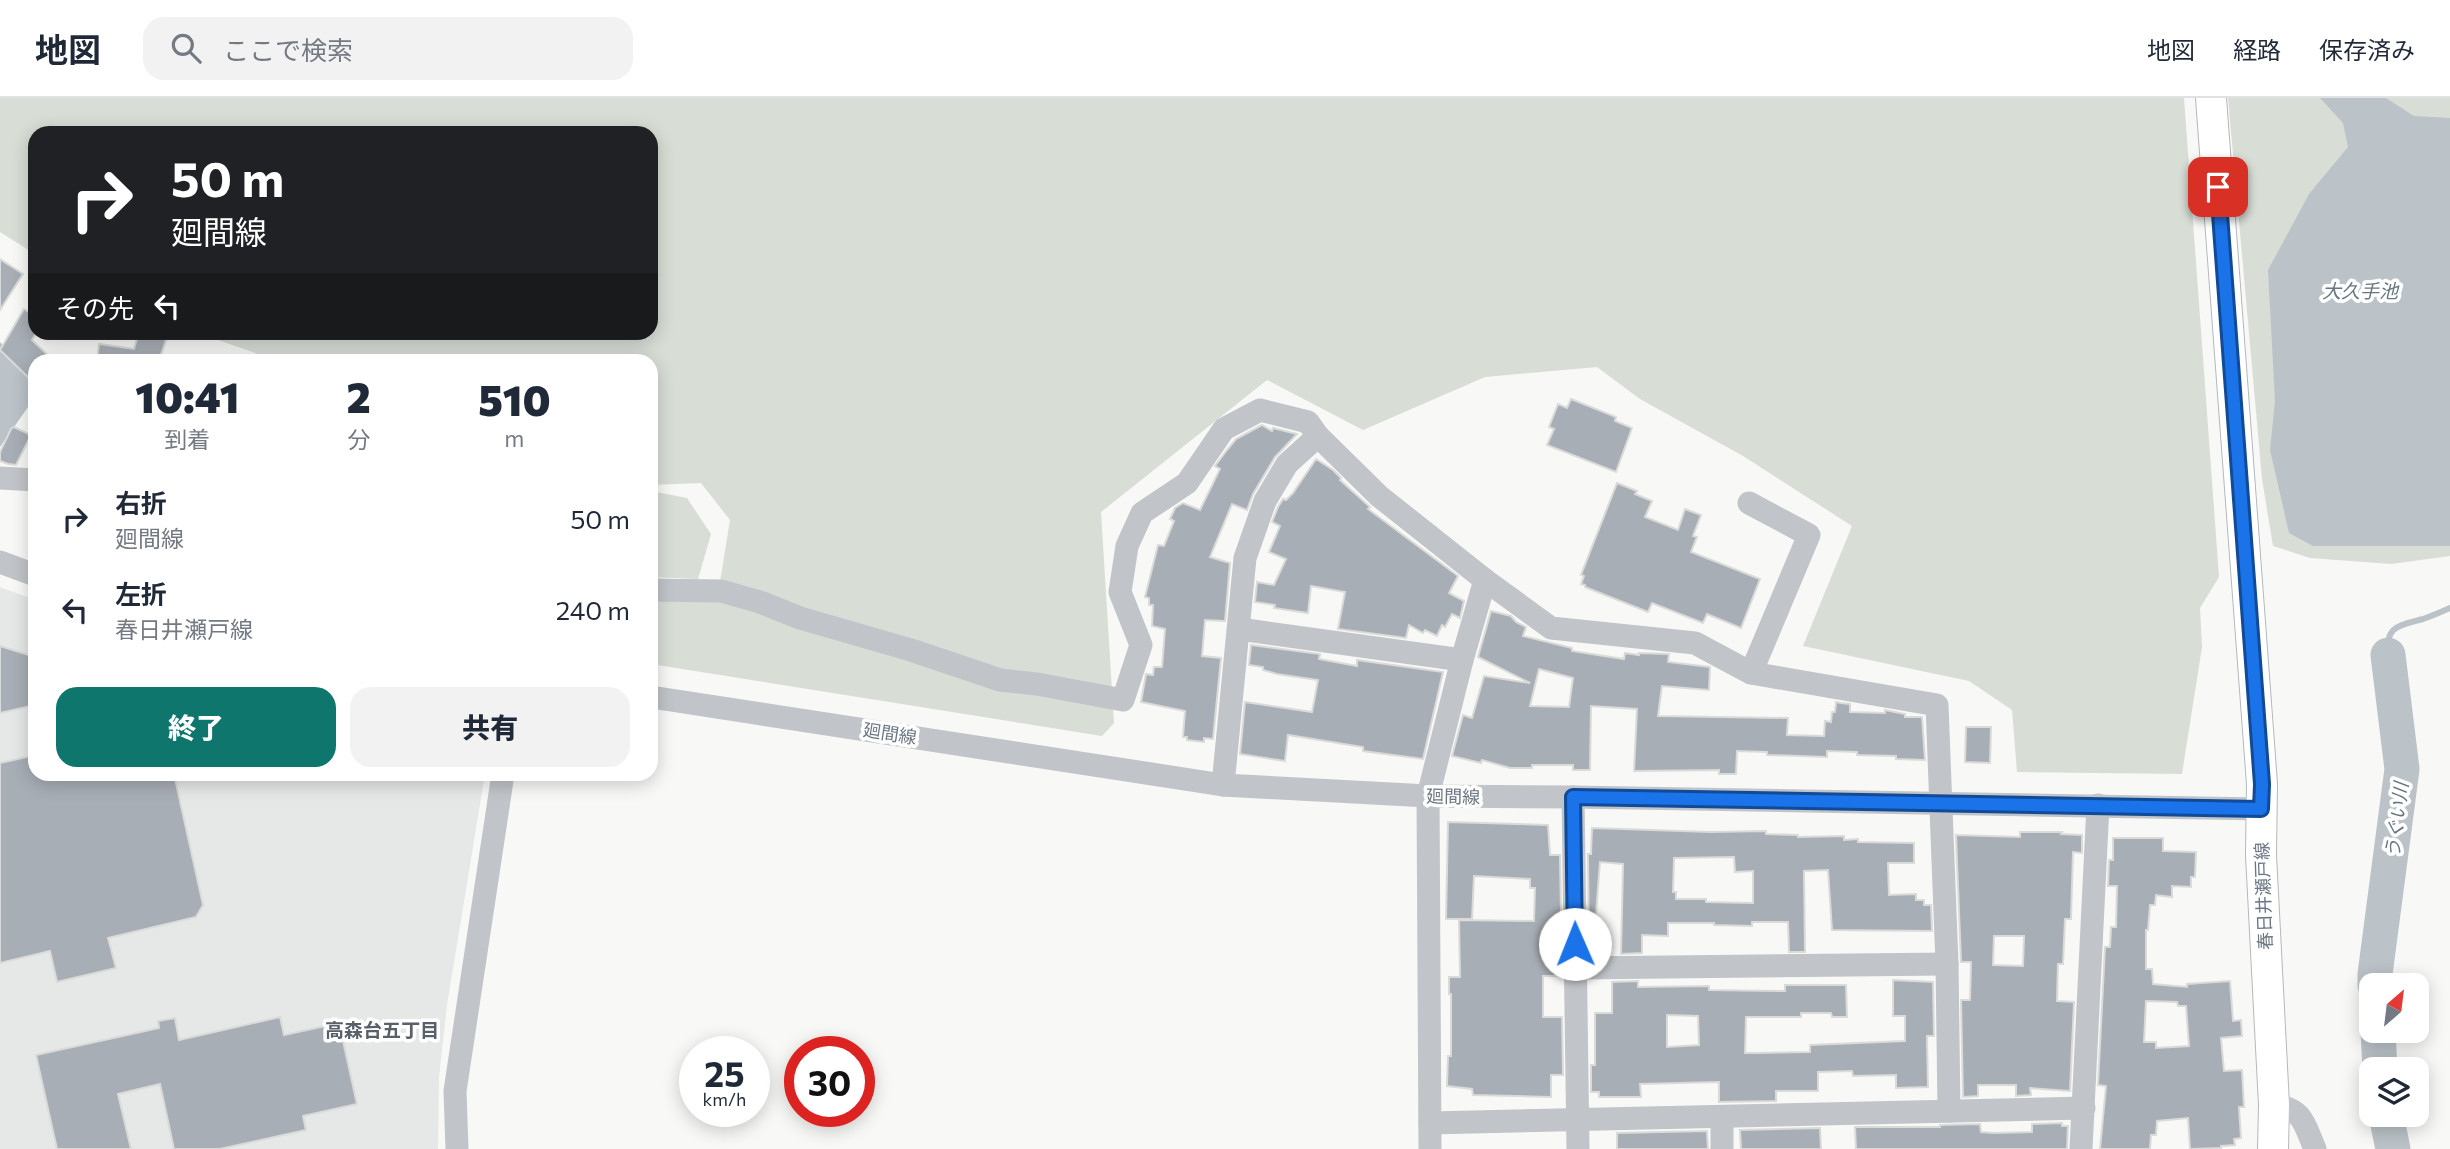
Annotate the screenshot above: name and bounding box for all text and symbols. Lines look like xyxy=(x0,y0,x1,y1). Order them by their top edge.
search box xyxy=(143,17,633,80)
text: 地図 xyxy=(35,28,101,69)
icon: search xyxy=(167,29,205,67)
text: ここで検索 xyxy=(223,34,353,65)
text: 地図 xyxy=(2147,35,2195,64)
text: 経路 xyxy=(2233,35,2281,64)
text: 保存済み xyxy=(2319,35,2415,64)
text: 50 m xyxy=(171,147,284,207)
icon: right xyxy=(56,154,147,245)
pin xyxy=(2188,157,2248,217)
icon: arrive xyxy=(2199,168,2237,206)
text: 廻間線 xyxy=(171,211,267,251)
water label: 大久手池 xyxy=(2322,279,2400,302)
icon: left xyxy=(148,287,186,325)
text: その先 xyxy=(56,292,134,323)
text: 10:41 xyxy=(135,370,239,422)
text: 2 xyxy=(347,370,371,422)
text: 510 xyxy=(478,373,551,425)
text: m xyxy=(504,424,524,452)
text: 到着 xyxy=(164,425,210,453)
text: 分 xyxy=(347,425,370,453)
text: 右折 xyxy=(115,487,167,518)
icon: right xyxy=(56,500,94,538)
text: 50 m xyxy=(570,503,630,534)
text: 廻間線 xyxy=(115,524,184,552)
text: 左折 xyxy=(115,578,167,609)
icon: left xyxy=(56,591,94,629)
text: 240 m xyxy=(556,594,630,625)
text: 春日井瀬戸線 xyxy=(115,615,253,643)
button: 終了 xyxy=(56,687,336,767)
button: 共有 xyxy=(350,687,630,767)
street label: 廻間線 xyxy=(862,718,918,748)
water label: うぐい川 xyxy=(2380,779,2412,859)
street label: 廻間線 xyxy=(1426,785,1480,807)
street label: 春日井瀬戸線 xyxy=(2250,842,2276,950)
position arrow xyxy=(1538,907,1612,981)
north arrow xyxy=(2359,973,2429,1043)
map controls xyxy=(2359,973,2429,1127)
district label: 高森台五丁目 xyxy=(325,1018,439,1041)
speed limit sign: 30 xyxy=(784,1036,875,1127)
text: 25 xyxy=(704,1051,745,1094)
button: layers xyxy=(2359,1057,2429,1127)
text: km/h xyxy=(703,1088,746,1110)

